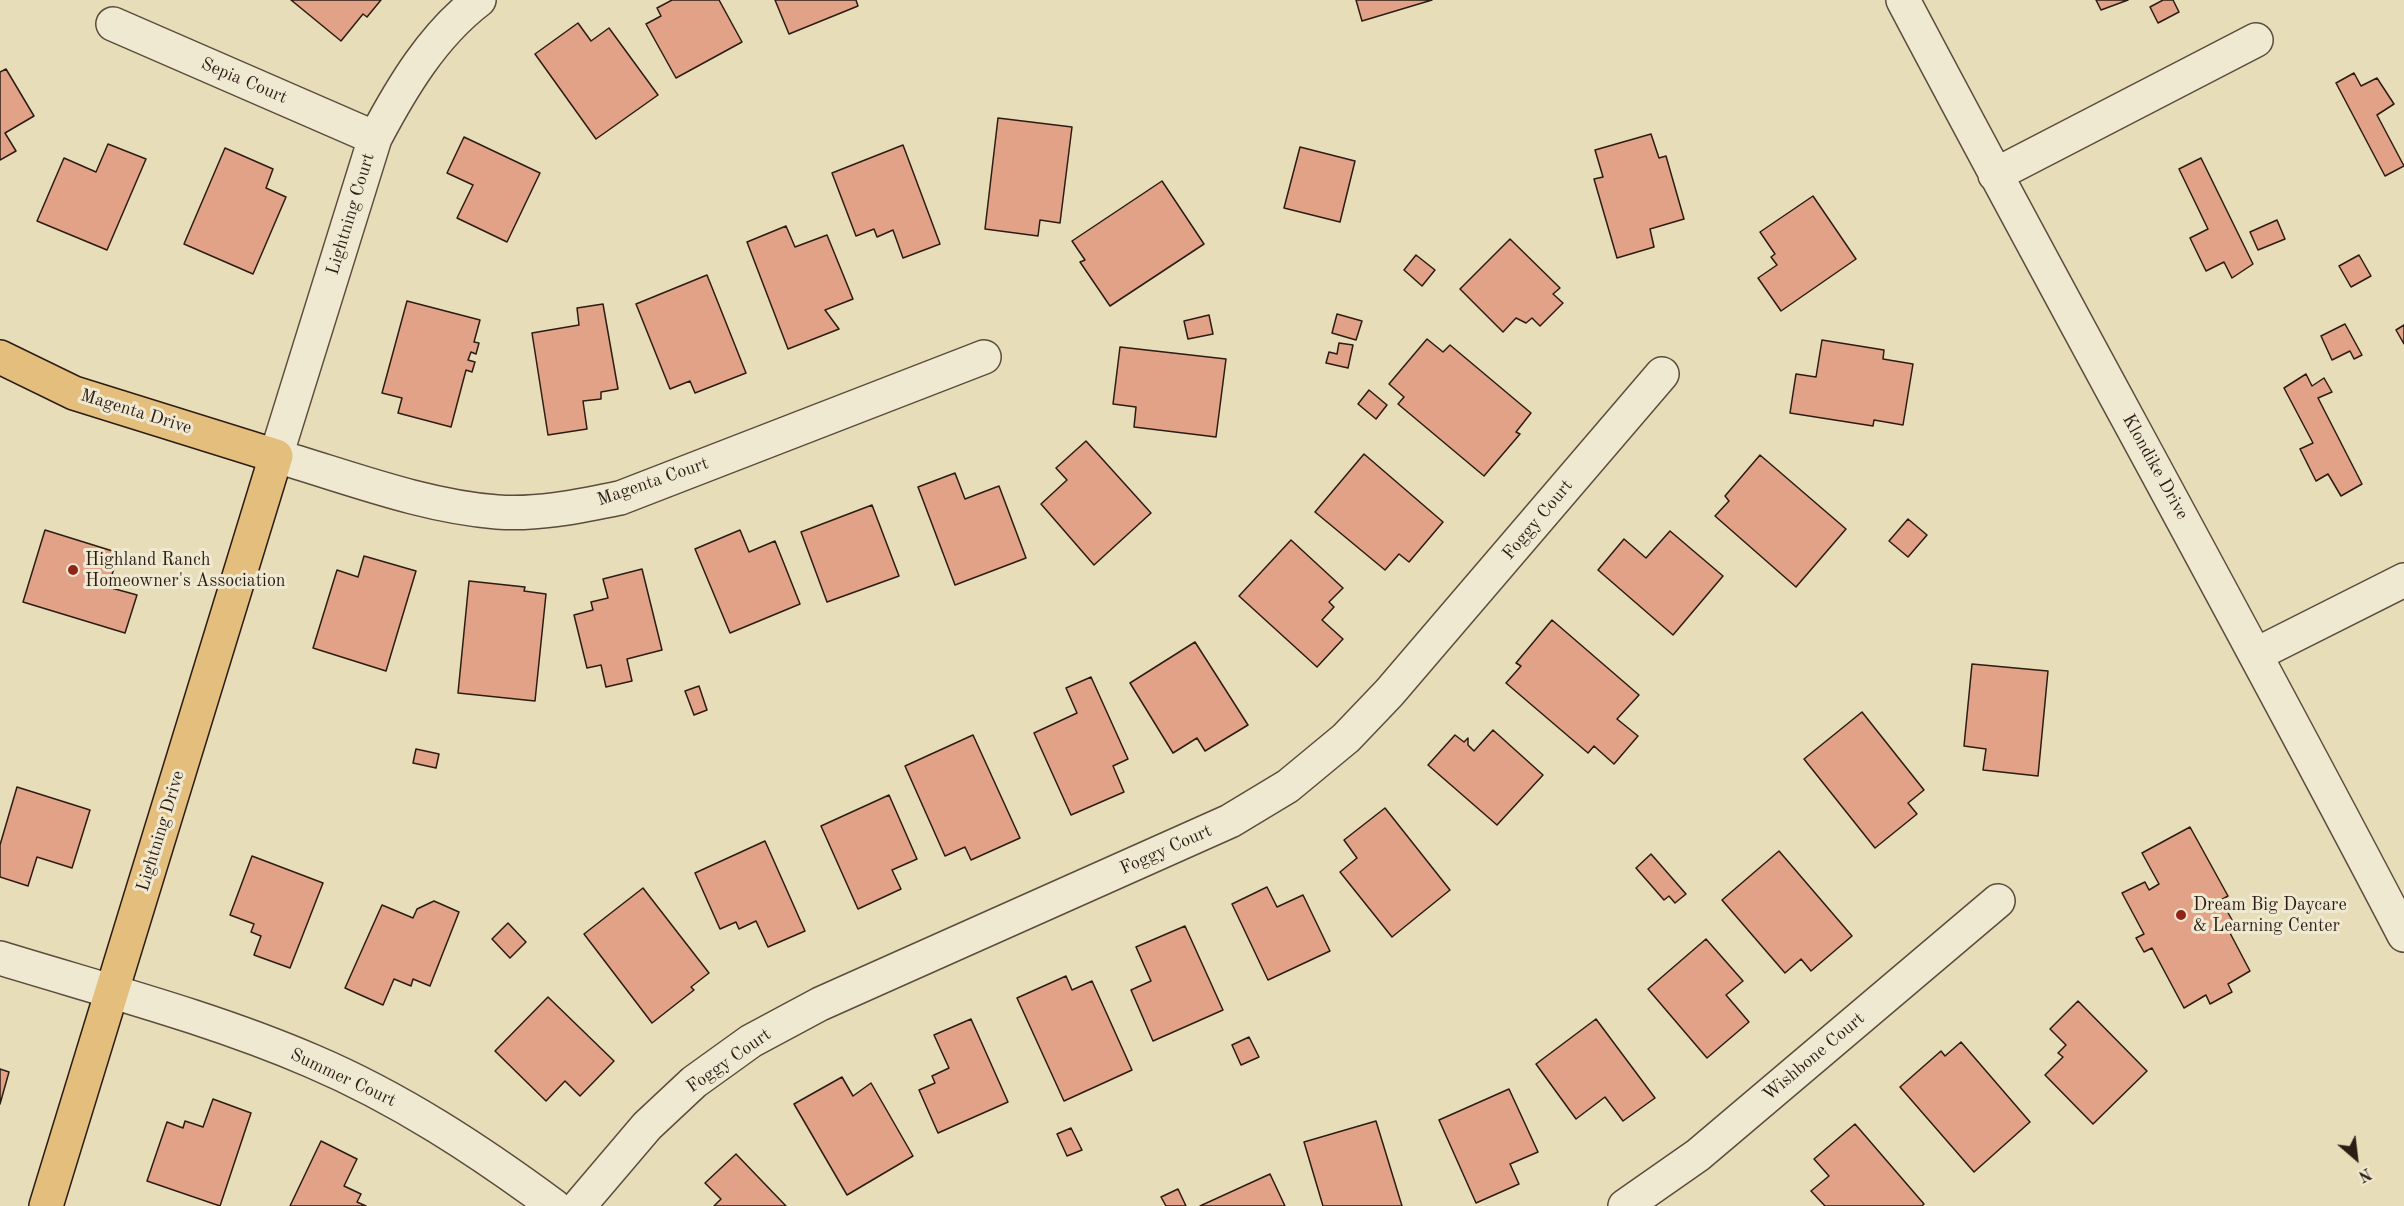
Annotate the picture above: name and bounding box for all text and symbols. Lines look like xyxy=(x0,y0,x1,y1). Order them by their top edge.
street label: Sepia Court xyxy=(198,53,290,109)
street label: Lightning Court xyxy=(322,151,380,277)
street label: Magenta Drive xyxy=(78,385,194,439)
street label: Klondike Drive xyxy=(2117,410,2193,524)
street label: Magenta Court xyxy=(595,453,711,511)
street label: Foggy Court xyxy=(1498,475,1578,565)
place label: Highland Ranch Homeowner's Association xyxy=(85,549,286,592)
marker: Highland Ranch Homeowner's Association xyxy=(66,563,80,577)
street label: Lightning Drive xyxy=(132,768,190,894)
street label: Foggy Court xyxy=(1117,820,1215,880)
place label: Dream Big Daycare & Learning Center xyxy=(2193,894,2347,936)
marker: Dream Big Daycare & Learning Center xyxy=(2174,908,2188,922)
street label: Wishbone Court xyxy=(1759,1008,1869,1106)
street label: Foggy Court xyxy=(683,1024,775,1098)
street label: Summer Court xyxy=(287,1044,399,1112)
north arrow xyxy=(2326,1128,2386,1188)
text: N xyxy=(2355,1164,2374,1184)

